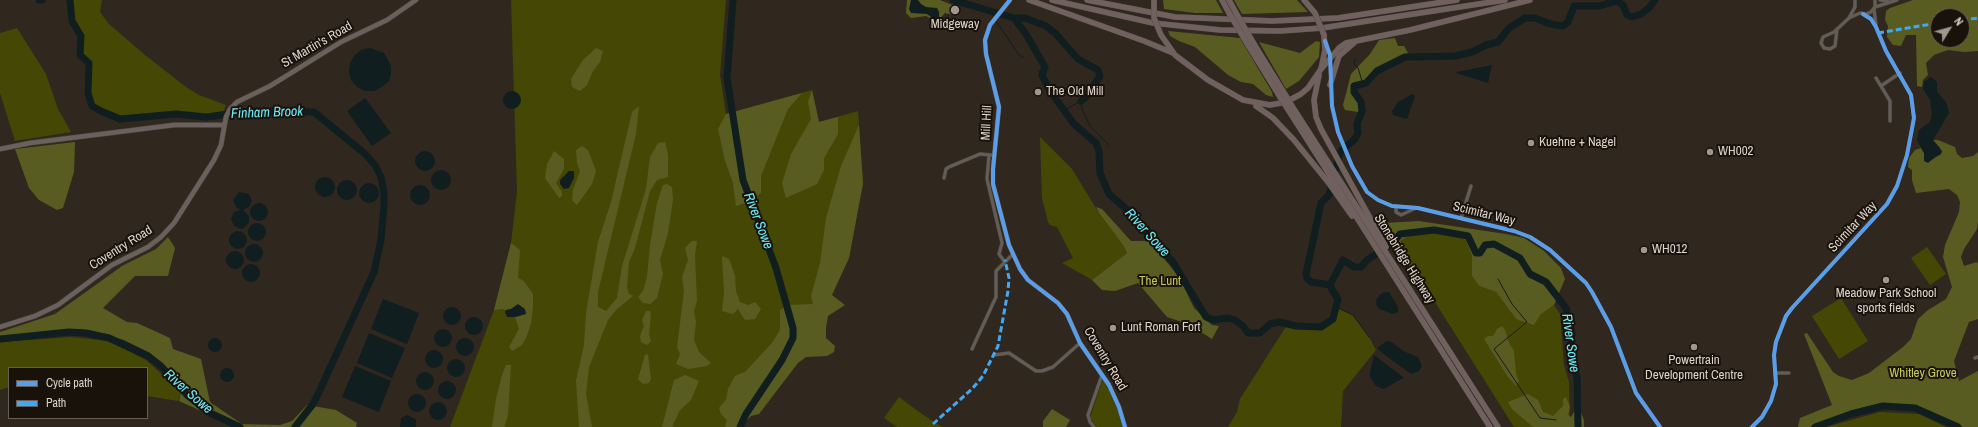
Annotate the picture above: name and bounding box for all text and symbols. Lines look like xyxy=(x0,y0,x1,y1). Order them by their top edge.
marker: Midgeway xyxy=(949,4,961,16)
north arrow xyxy=(1930,8,1970,48)
text: N xyxy=(1951,15,1966,28)
place label: Midgeway xyxy=(931,17,979,33)
street label: St Martin's Road xyxy=(279,18,355,72)
place label: The Old Mill xyxy=(1046,84,1103,100)
marker: The Old Mill xyxy=(1033,87,1043,97)
water label: Finham Brook xyxy=(231,103,303,123)
street label: Mill Hill xyxy=(978,105,996,141)
place label: Kuehne + Nagel xyxy=(1539,135,1616,151)
marker: Kuehne + Nagel xyxy=(1526,138,1536,148)
place label: WH002 xyxy=(1718,144,1754,160)
marker: WH002 xyxy=(1705,147,1715,157)
water label: River Sowe xyxy=(740,190,776,252)
street label: Scimitar Way xyxy=(1826,198,1880,256)
street label: Scimitar Way xyxy=(1451,199,1517,229)
water label: River Sowe xyxy=(1121,205,1173,261)
street label: Stonebridge Highway xyxy=(1370,211,1438,307)
street label: Coventry Road xyxy=(87,223,155,273)
place label: WH012 xyxy=(1652,242,1688,258)
marker: WH012 xyxy=(1639,245,1649,255)
park label: The Lunt xyxy=(1139,274,1181,290)
marker: Meadow Park School sports fields xyxy=(1881,275,1891,285)
place label: Meadow Park School sports fields xyxy=(1836,286,1936,317)
water label: River Sowe xyxy=(1558,312,1582,374)
place label: Lunt Roman Fort xyxy=(1121,320,1200,336)
marker: Lunt Roman Fort xyxy=(1108,323,1118,333)
street label: Coventry Road xyxy=(1080,325,1130,393)
marker: Powertrain Development Centre xyxy=(1689,342,1699,352)
place label: Powertrain Development Centre xyxy=(1645,353,1743,384)
water label: River Sowe xyxy=(160,366,216,418)
park label: Whitley Grove xyxy=(1889,366,1957,382)
legend xyxy=(8,367,148,419)
text: Cycle path xyxy=(46,375,93,391)
text: Path xyxy=(46,395,66,411)

